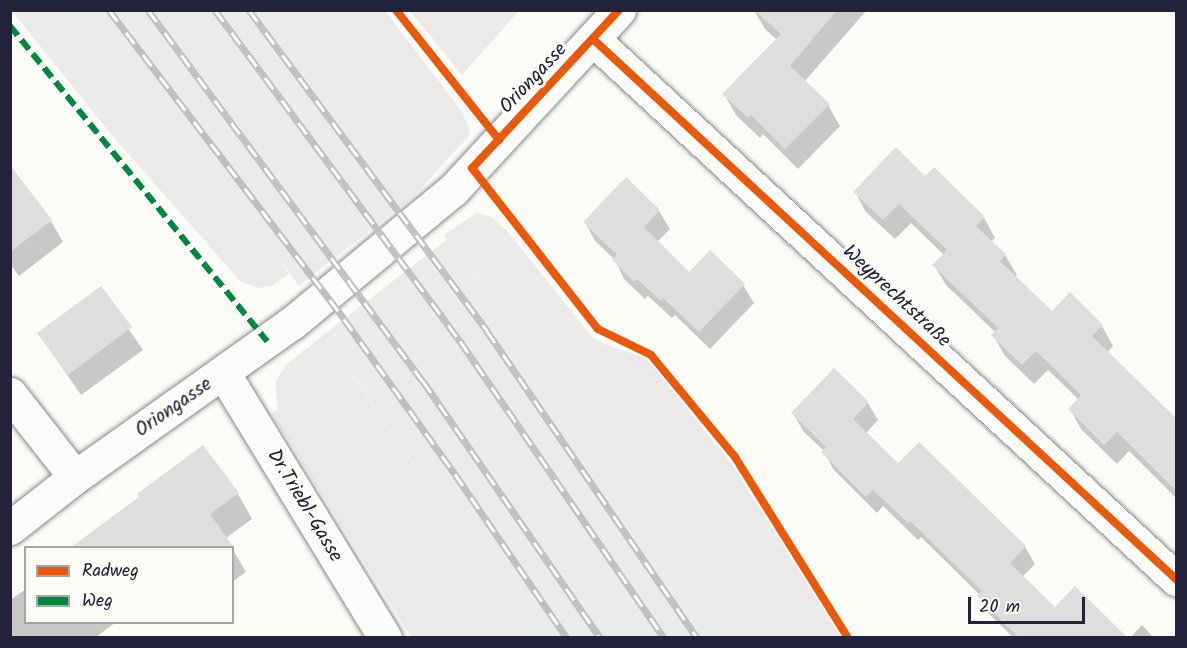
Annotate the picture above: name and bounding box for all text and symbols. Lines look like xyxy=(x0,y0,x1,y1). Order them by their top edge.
street label: Oriongasse xyxy=(495,39,573,119)
street label: Weyprechtstraße xyxy=(837,241,955,353)
street label: Oriongasse xyxy=(131,373,217,443)
street label: Dr.Triebl-Gasse xyxy=(261,445,347,567)
legend xyxy=(24,546,234,624)
text: Radweg xyxy=(82,557,139,586)
scale bar xyxy=(971,585,1088,623)
text: Weg xyxy=(82,587,113,616)
text: 20 m xyxy=(979,593,1020,622)

